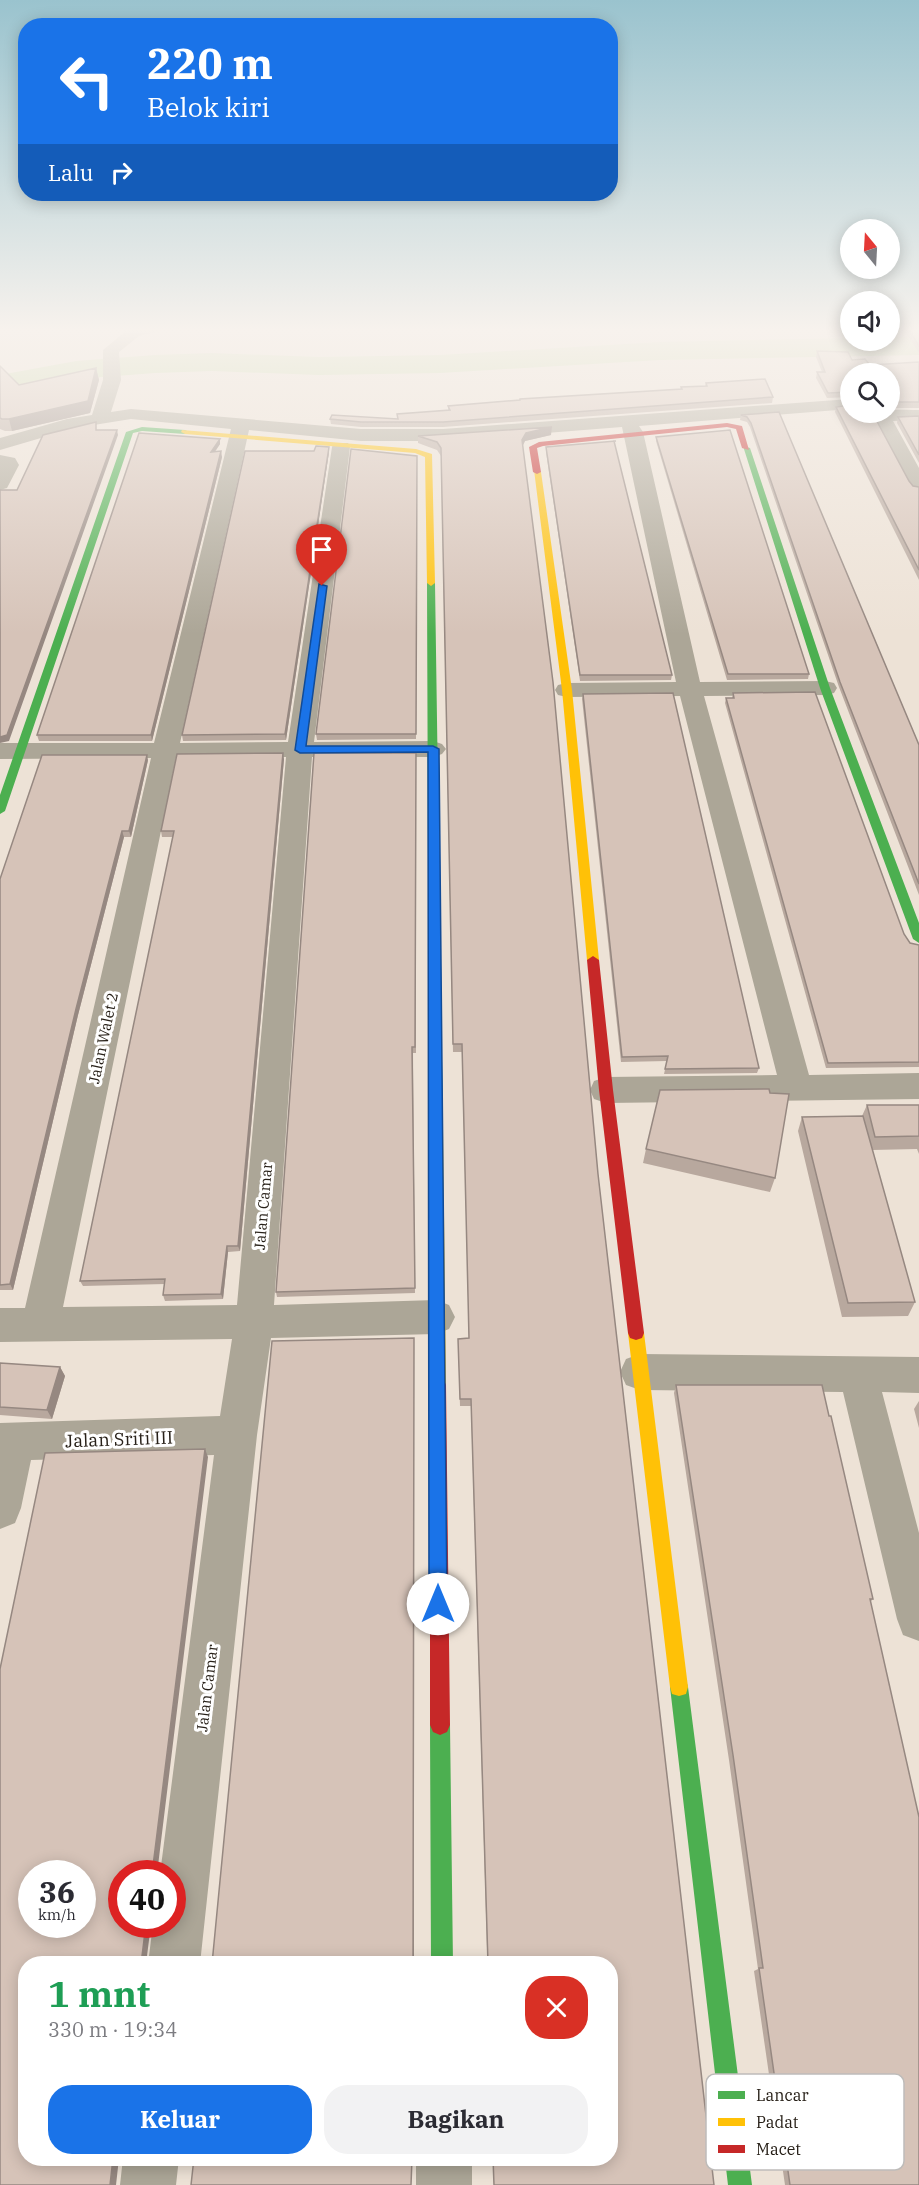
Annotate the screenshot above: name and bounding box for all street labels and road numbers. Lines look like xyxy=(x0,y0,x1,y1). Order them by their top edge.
street label: Jalan Walet 2 xyxy=(84,991,122,1085)
street label: Jalan Camar xyxy=(250,1161,276,1250)
street label: Jalan Sriti III xyxy=(65,1426,173,1452)
street label: Jalan Camar xyxy=(192,1643,222,1733)

